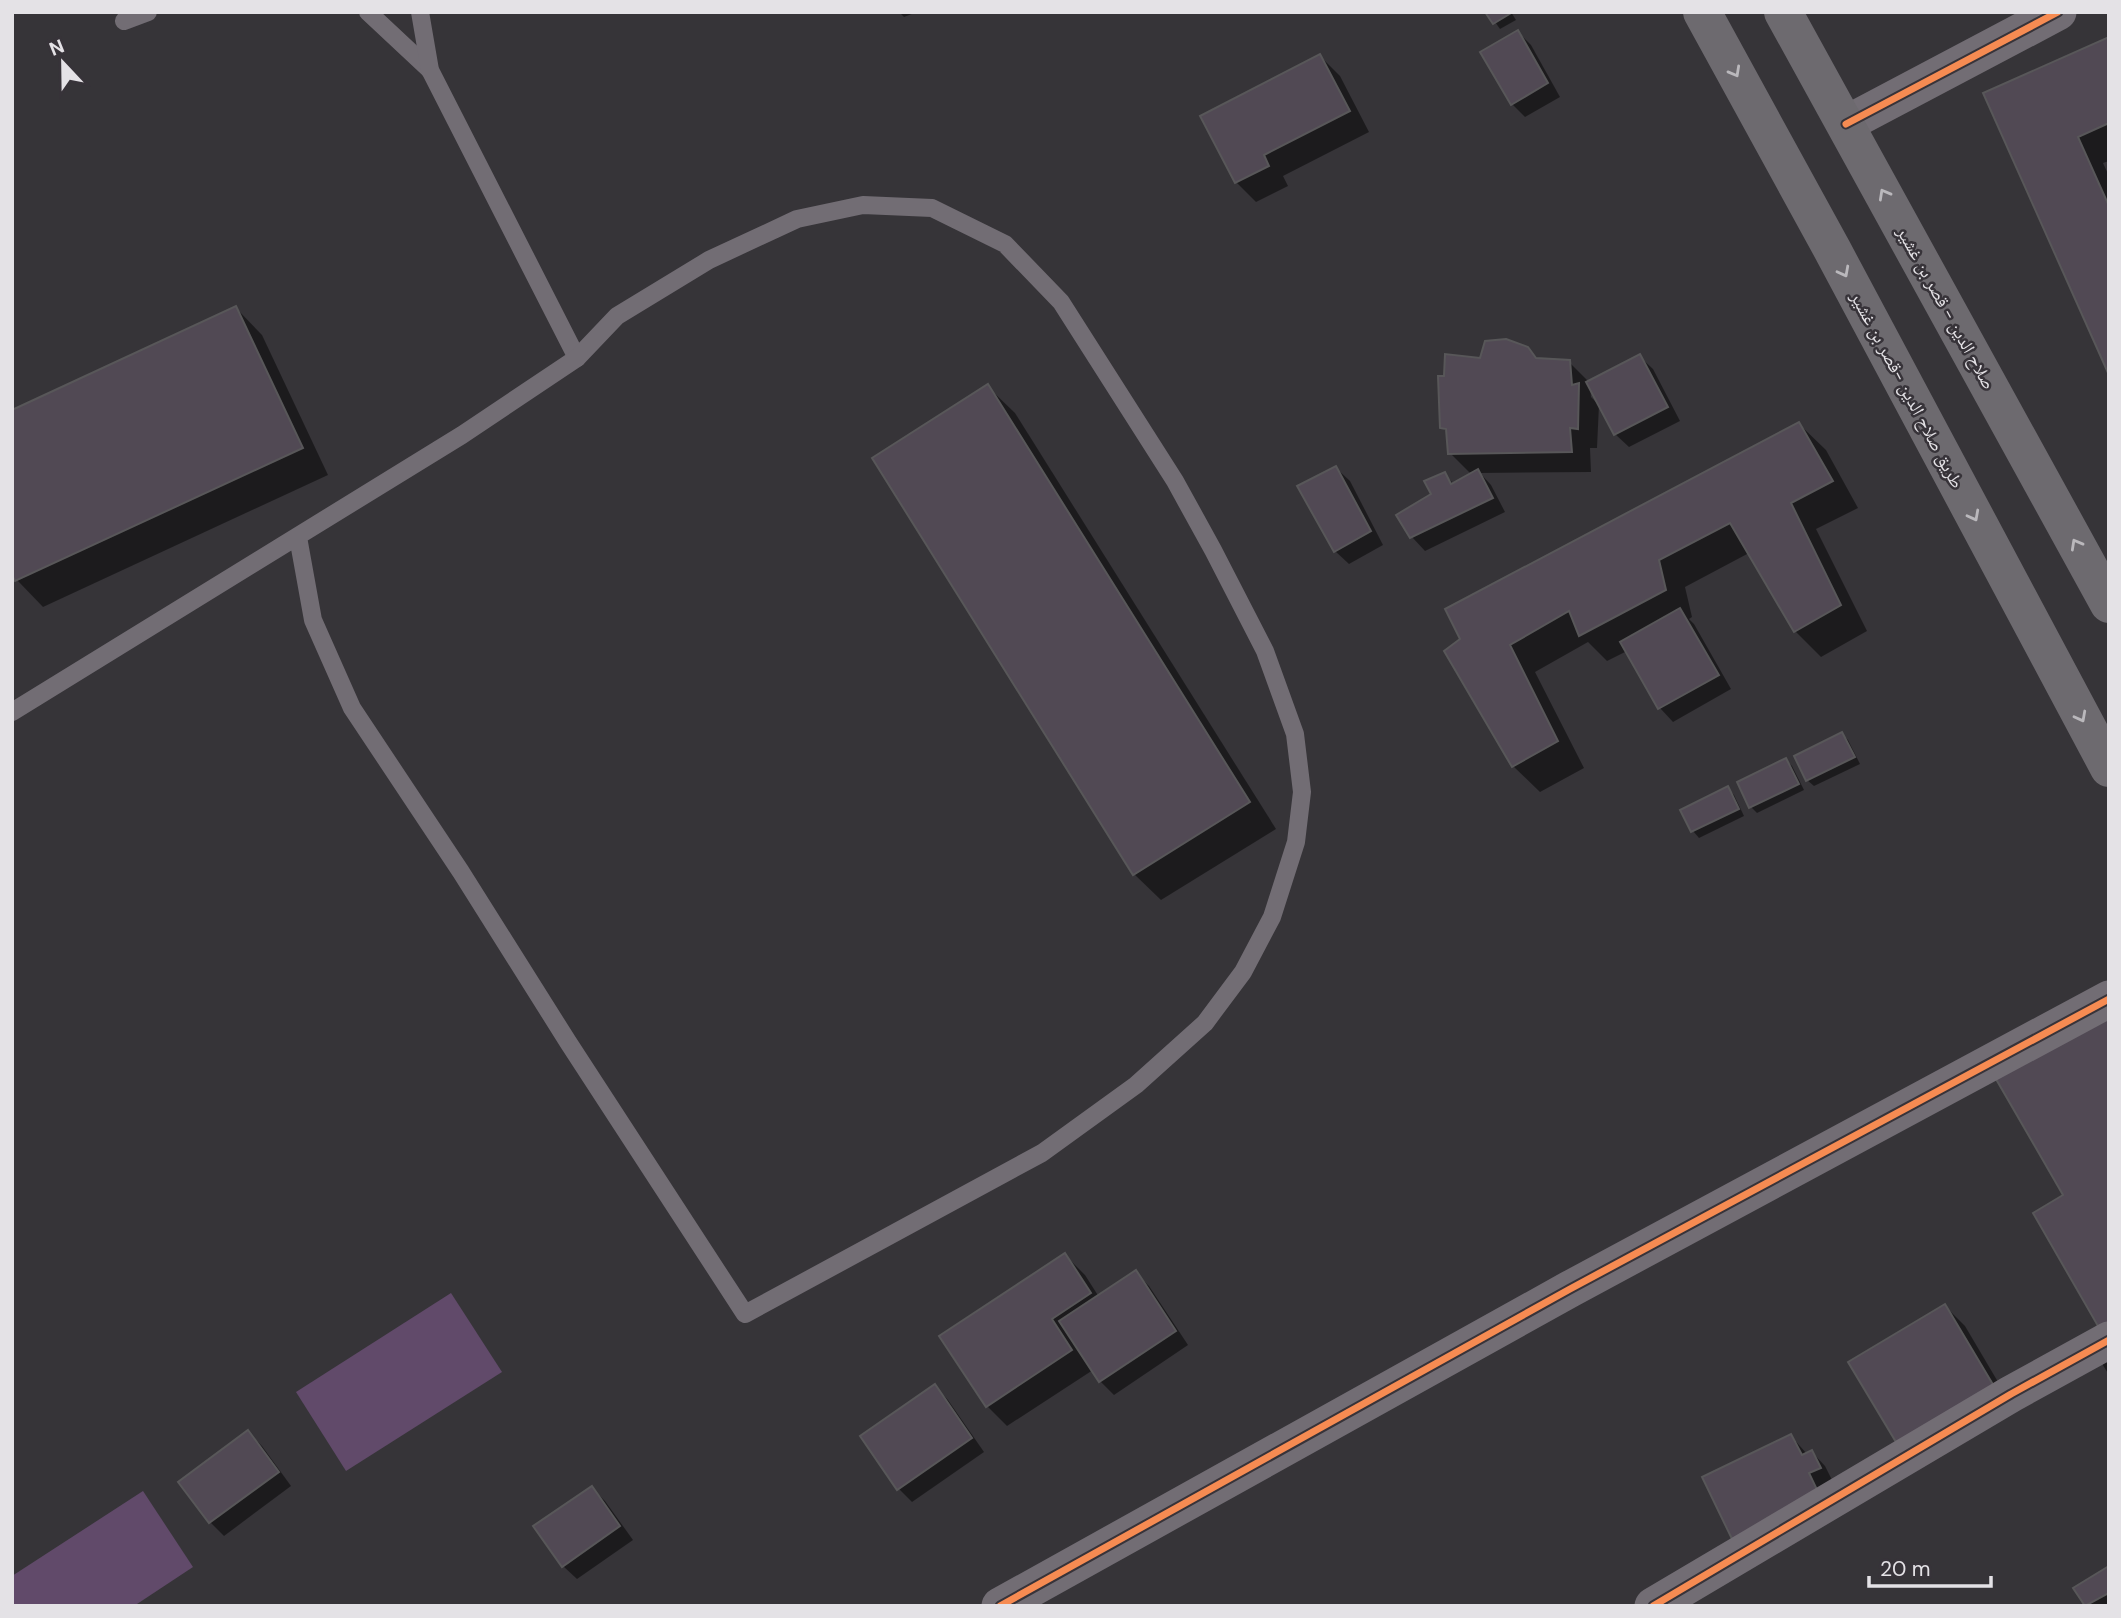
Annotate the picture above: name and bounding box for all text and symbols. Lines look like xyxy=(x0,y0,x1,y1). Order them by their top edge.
north arrow xyxy=(28,28,98,98)
text: N xyxy=(46,34,68,62)
one-way arrow xyxy=(1727,65,1740,78)
one-way arrow xyxy=(1879,189,1892,202)
street label: صلاح الدين - قصر بن غشير xyxy=(1891,221,2001,394)
one-way arrow xyxy=(1836,265,1849,277)
street label: طريق صلاح الدين -قصر بن غشير xyxy=(1844,287,1969,493)
one-way arrow xyxy=(1966,509,1979,521)
one-way arrow xyxy=(2071,539,2084,552)
one-way arrow xyxy=(2073,709,2087,722)
scale bar xyxy=(1869,1544,1992,1588)
text: 20 m xyxy=(1880,1555,1931,1583)

